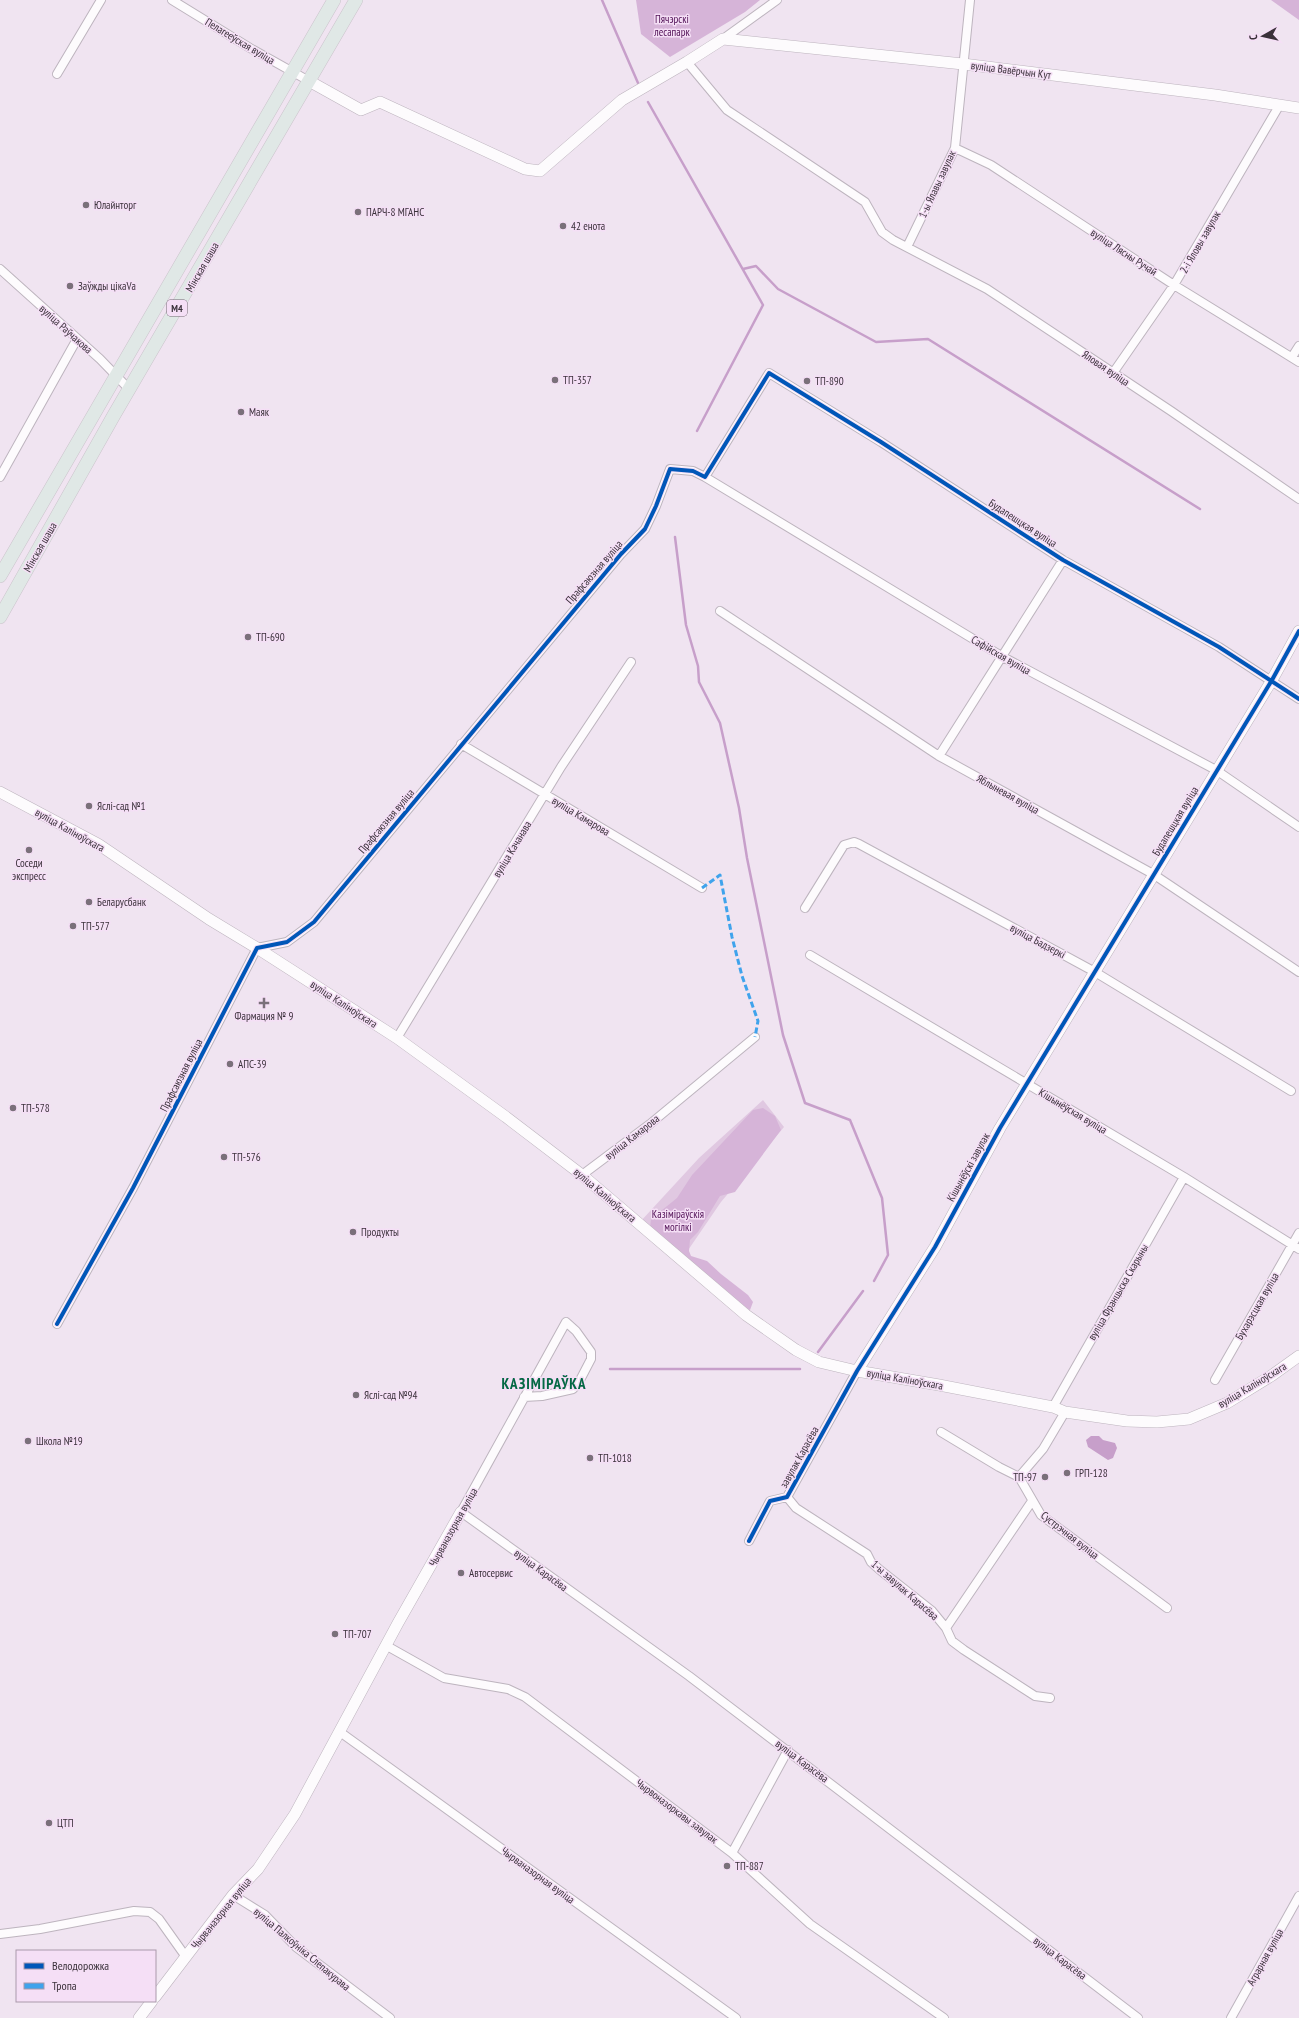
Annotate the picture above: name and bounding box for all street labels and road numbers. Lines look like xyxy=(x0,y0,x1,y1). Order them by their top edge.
street label: Пелагееўская вуліца xyxy=(203,15,277,67)
street label: вуліца Вавёрчын Кут xyxy=(970,58,1052,82)
street label: 1-ы Ялавы завулак xyxy=(915,147,959,220)
street label: 2-і Яловы завулак xyxy=(1177,208,1224,276)
street label: вуліца Лясны Ручай xyxy=(1088,225,1160,279)
street label: Мінская шаша xyxy=(182,240,222,294)
road number: М4 xyxy=(167,300,187,316)
street label: вуліца Раўчакова xyxy=(37,302,95,356)
street label: Яловая вуліца xyxy=(1080,347,1132,389)
street label: Будапешцкая вуліца xyxy=(986,496,1060,550)
street label: Мінская шаша xyxy=(20,520,60,574)
street label: Прафсаюзная вуліца xyxy=(563,537,625,607)
street label: Сафійская вуліца xyxy=(969,632,1033,678)
street label: Яблыневая вуліца xyxy=(974,771,1042,817)
street label: Будапешцкая вуліца xyxy=(1149,784,1201,858)
street label: Прафсаюзная вуліца xyxy=(355,786,417,856)
street label: вуліца Камарова xyxy=(549,793,613,839)
street label: вуліца Каліноўскага xyxy=(33,805,107,855)
street label: вуліца Качанава xyxy=(490,818,534,880)
street label: вуліца Бадзеркі xyxy=(1008,921,1068,961)
street label: вуліца Каліноўскага xyxy=(308,977,380,1031)
street label: Прафсаюзная вуліца xyxy=(157,1036,205,1114)
street label: Кішынёўская вуліца xyxy=(1036,1085,1110,1137)
street label: вуліца Камарова xyxy=(602,1111,662,1163)
street label: Кішынёўскі завулак xyxy=(943,1130,993,1204)
street label: вуліца Каліноўскага xyxy=(571,1165,639,1225)
street label: вуліца Францыска Скарыны xyxy=(1085,1241,1151,1343)
street label: Бухарэсцкая вуліца xyxy=(1232,1270,1282,1342)
street label: вуліца Каліноўскага xyxy=(1215,1359,1289,1411)
street label: вуліца Каліноўскага xyxy=(866,1365,944,1393)
street label: завулак Карасёва xyxy=(776,1424,822,1490)
street label: Чырваназорная вуліца xyxy=(426,1485,480,1569)
street label: Сустрэчная вуліца xyxy=(1038,1508,1102,1562)
street label: вуліца Карасёва xyxy=(511,1546,571,1594)
street label: 1-ы завулак Карасёва xyxy=(868,1557,942,1623)
street label: вуліца Карасёва xyxy=(773,1736,831,1786)
street label: Чырвоназоркавы завулак xyxy=(633,1776,721,1847)
street label: Чырваназорная вуліца xyxy=(498,1844,578,1906)
street label: Чырваназорная вуліца xyxy=(188,1874,254,1952)
street label: вуліца Палкоўніка Слепакурава xyxy=(251,1904,353,1994)
street label: Аграрная вуліца xyxy=(1244,1926,1286,1988)
street label: вуліца Карасёва xyxy=(1031,1933,1089,1983)

